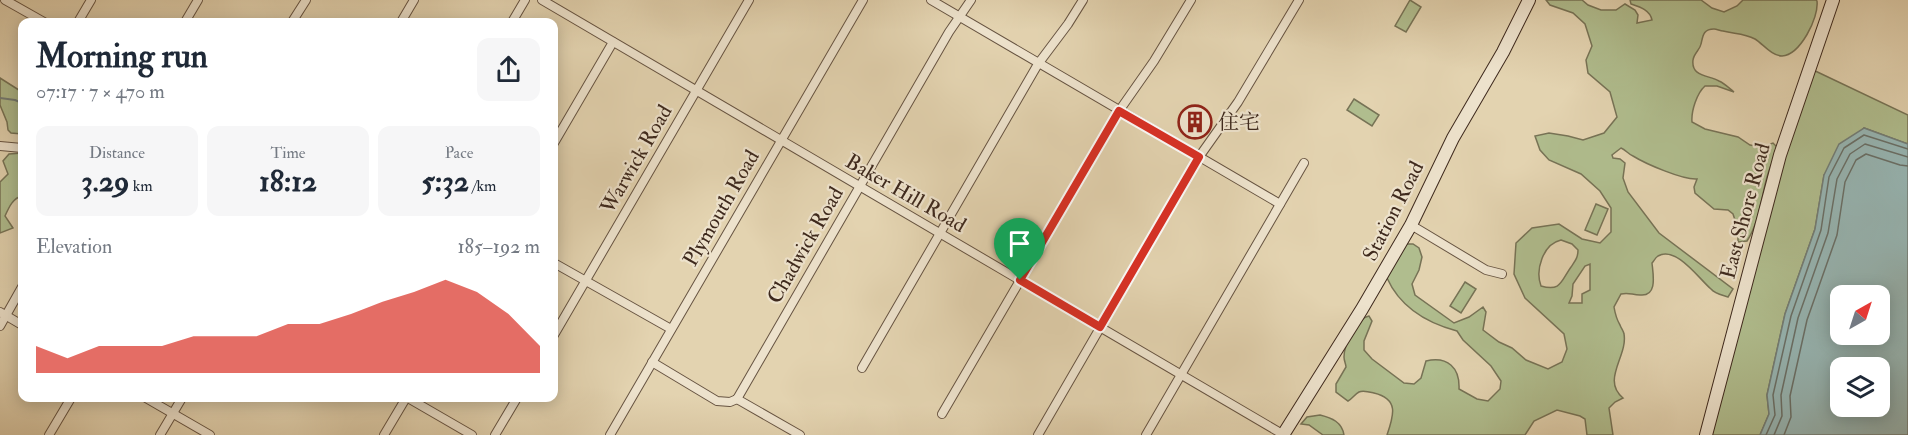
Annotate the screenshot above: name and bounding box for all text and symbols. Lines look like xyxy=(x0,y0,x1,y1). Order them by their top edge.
text: Morning run xyxy=(36,36,208,77)
button: share xyxy=(477,38,540,101)
text: 07:17 · 7 × 470 m xyxy=(36,79,165,104)
street label: Warwick Road xyxy=(594,99,679,219)
building icon: 住宅 xyxy=(1177,104,1213,140)
place label: 住宅 xyxy=(1218,109,1260,136)
street label: East Shore Road xyxy=(1714,139,1777,282)
text: Distance xyxy=(89,143,145,163)
text: Time xyxy=(271,143,305,163)
text: Pace xyxy=(445,143,473,163)
street label: Plymouth Road xyxy=(677,145,766,271)
street label: Baker Hill Road xyxy=(841,148,972,239)
street label: Station Road xyxy=(1357,156,1430,266)
text: 3.29 xyxy=(81,163,129,200)
text: 18:12 xyxy=(259,163,317,200)
text: 5:32 xyxy=(422,163,469,200)
text: km xyxy=(129,176,153,196)
text: /km xyxy=(469,176,496,196)
street label: Chadwick Road xyxy=(761,181,850,309)
pin xyxy=(994,218,1045,280)
icon: arrive xyxy=(1003,227,1036,260)
text: Elevation xyxy=(36,234,112,259)
text: 185–192 m xyxy=(457,234,540,259)
north arrow xyxy=(1830,285,1890,345)
map controls xyxy=(1830,285,1890,417)
button: layers xyxy=(1830,357,1890,417)

